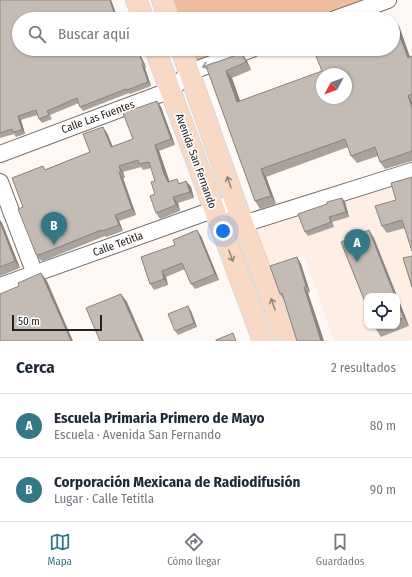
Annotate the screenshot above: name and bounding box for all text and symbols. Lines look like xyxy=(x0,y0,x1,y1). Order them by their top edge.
search box xyxy=(12,12,400,56)
icon: search xyxy=(26,23,48,45)
text: Buscar aquí xyxy=(58,25,130,43)
one-way arrow xyxy=(202,62,214,70)
north arrow xyxy=(316,68,352,104)
street label: Calle Las Fuentes xyxy=(60,98,137,136)
street label: Avenida San Fernando xyxy=(173,112,219,210)
one-way arrow xyxy=(224,177,232,189)
pin: B xyxy=(41,212,67,245)
your location xyxy=(213,221,233,241)
street label: Calle Tetitla xyxy=(91,229,145,259)
pin: A xyxy=(344,229,370,262)
one-way arrow xyxy=(228,250,236,262)
map controls xyxy=(364,293,400,329)
button: locate xyxy=(364,293,400,329)
one-way arrow xyxy=(269,299,277,311)
scale bar xyxy=(12,313,102,332)
text: 50 m xyxy=(18,315,40,328)
text: Cerca xyxy=(16,357,55,378)
text: 2 resultados xyxy=(331,360,396,375)
text: Escuela Primaria Primero de Mayo xyxy=(54,409,265,427)
text: A xyxy=(25,418,33,433)
text: 80 m xyxy=(370,418,396,433)
text: Escuela · Avenida San Fernando xyxy=(54,427,221,442)
text: Corporación Mexicana de Radiodifusión xyxy=(54,473,300,491)
text: B xyxy=(25,482,33,497)
text: 90 m xyxy=(370,482,396,497)
text: Lugar · Calle Tetitla xyxy=(54,491,154,506)
tab: Mapa xyxy=(48,531,72,568)
tab: Cómo llegar xyxy=(167,531,221,568)
tab: Guardados xyxy=(316,531,364,568)

